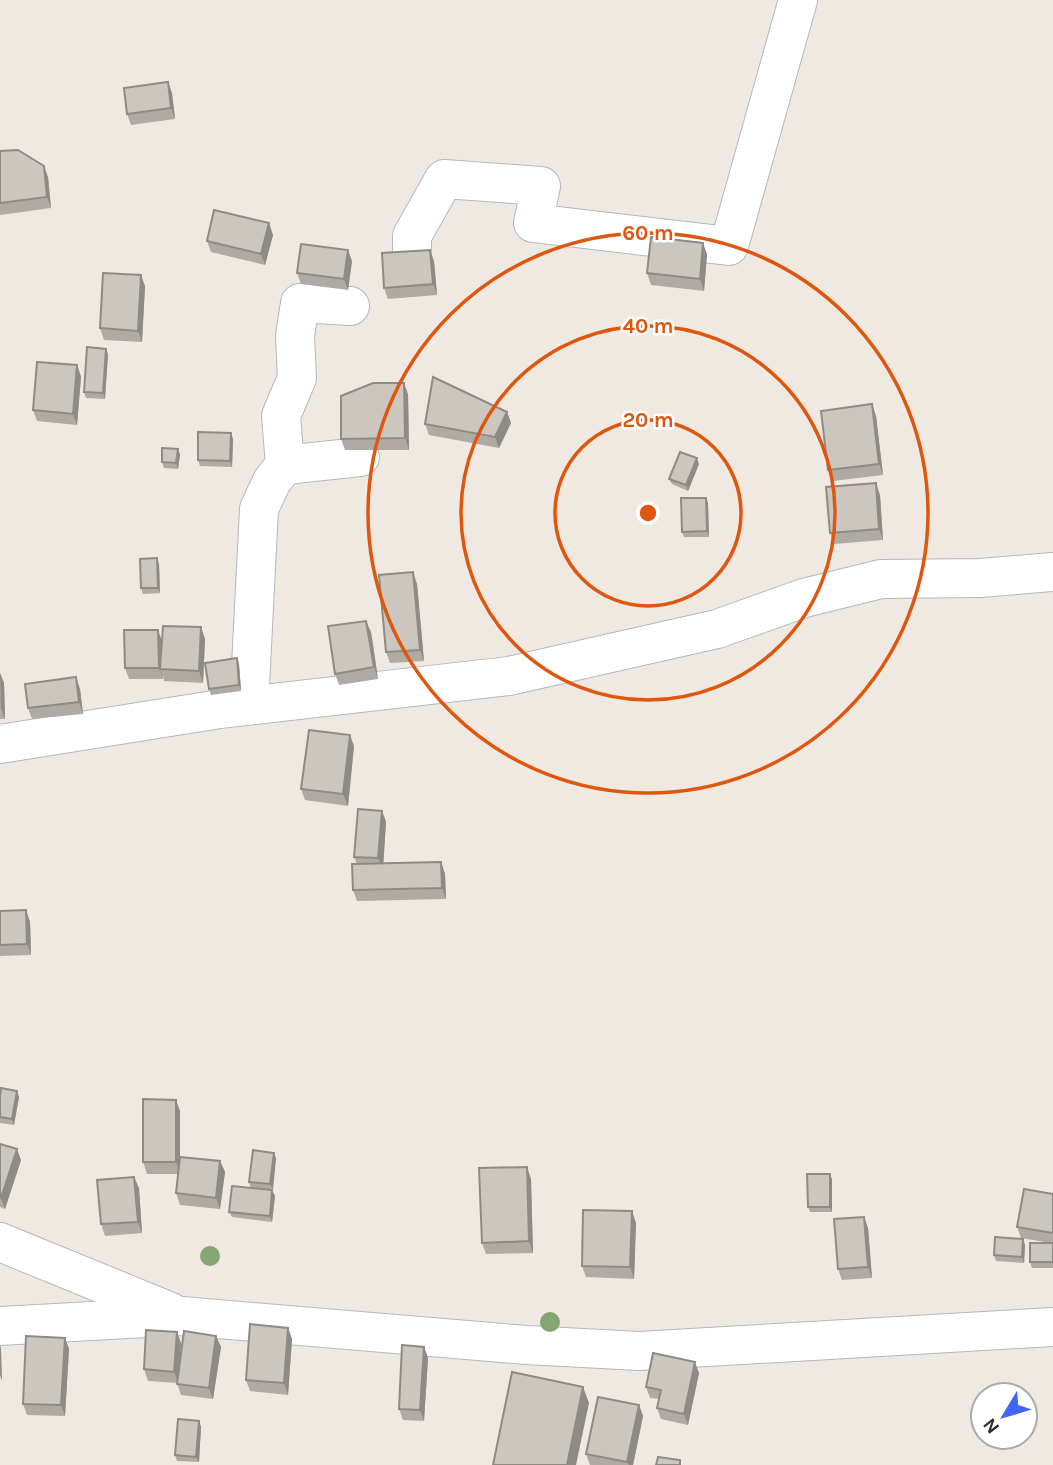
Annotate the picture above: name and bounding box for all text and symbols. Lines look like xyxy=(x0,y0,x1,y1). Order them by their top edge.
text: 60 m xyxy=(622,221,674,245)
text: 40 m xyxy=(622,314,674,338)
text: 20 m xyxy=(622,408,674,432)
centre of rings xyxy=(636,501,660,525)
north arrow xyxy=(969,1381,1039,1451)
text: N xyxy=(979,1414,1004,1438)

